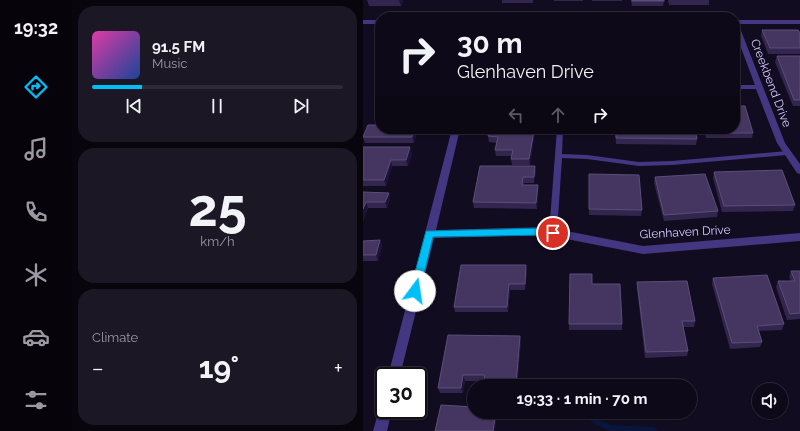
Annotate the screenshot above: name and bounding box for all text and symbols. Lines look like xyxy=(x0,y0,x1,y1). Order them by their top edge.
text: 19:32 xyxy=(14,17,58,38)
text: 30 m xyxy=(457,27,523,60)
icon: right xyxy=(391,28,443,80)
street label: Creekbend Drive xyxy=(748,37,794,129)
text: 91.5 FM xyxy=(152,38,205,56)
text: Music xyxy=(152,56,187,71)
text: Glenhaven Drive xyxy=(457,61,594,82)
icon: directions xyxy=(22,73,50,101)
icon: previous xyxy=(123,95,145,117)
icon: pause xyxy=(206,95,228,117)
icon: next xyxy=(290,95,312,117)
icon: left xyxy=(505,104,527,126)
icon: ahead xyxy=(547,104,569,126)
icon: right xyxy=(589,104,611,126)
icon: music xyxy=(22,135,50,163)
text: 25 xyxy=(188,177,247,238)
icon: phone xyxy=(22,198,50,226)
pin xyxy=(536,216,570,250)
icon: arrive xyxy=(542,222,564,244)
street label: Glenhaven Drive xyxy=(639,223,731,241)
text: km/h xyxy=(200,234,235,249)
icon: climate xyxy=(22,261,50,289)
position arrow xyxy=(394,270,436,312)
icon: car xyxy=(22,323,50,351)
text: Climate xyxy=(92,330,138,345)
text: 19° xyxy=(199,350,239,385)
text: − xyxy=(92,355,104,381)
text: + xyxy=(334,355,343,381)
speed limit sign: 30 xyxy=(375,367,427,419)
map controls xyxy=(752,383,788,419)
button: sound xyxy=(752,383,788,419)
icon: filters xyxy=(22,386,50,414)
text: 19:33 · 1 min · 70 m xyxy=(517,390,647,408)

